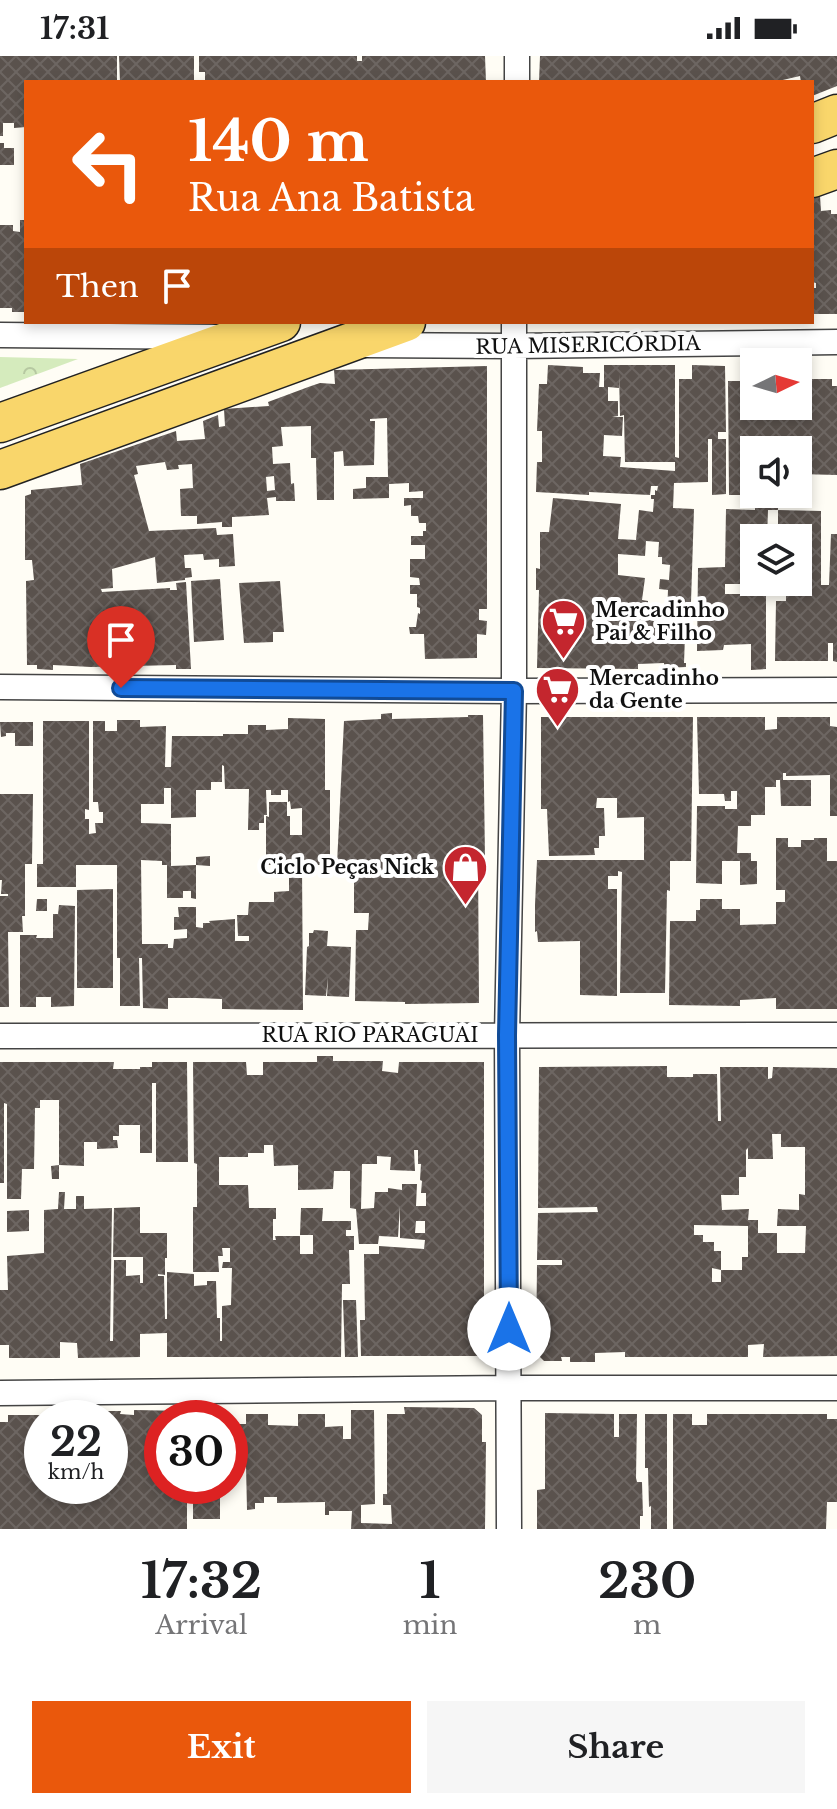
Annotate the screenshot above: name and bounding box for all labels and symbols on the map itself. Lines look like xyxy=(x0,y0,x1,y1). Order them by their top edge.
street label: RUA MISERICÓRDIA xyxy=(475,330,701,359)
north arrow xyxy=(740,348,812,420)
supermarket icon: Mercadinho Pai & Filho xyxy=(540,598,588,661)
place label: Mercadinho Pai & Filho xyxy=(595,598,725,645)
pin xyxy=(87,606,155,688)
supermarket icon: Mercadinho da Gente xyxy=(534,665,582,728)
place label: Mercadinho da Gente xyxy=(589,666,719,713)
shop icon: Ciclo Peças Nick xyxy=(441,843,489,906)
place label: Ciclo Peças Nick xyxy=(260,855,435,879)
street label: RUA RIO PARAGUAI xyxy=(262,1023,478,1047)
position arrow xyxy=(467,1287,551,1371)
speed limit sign: 30 xyxy=(144,1400,248,1504)

